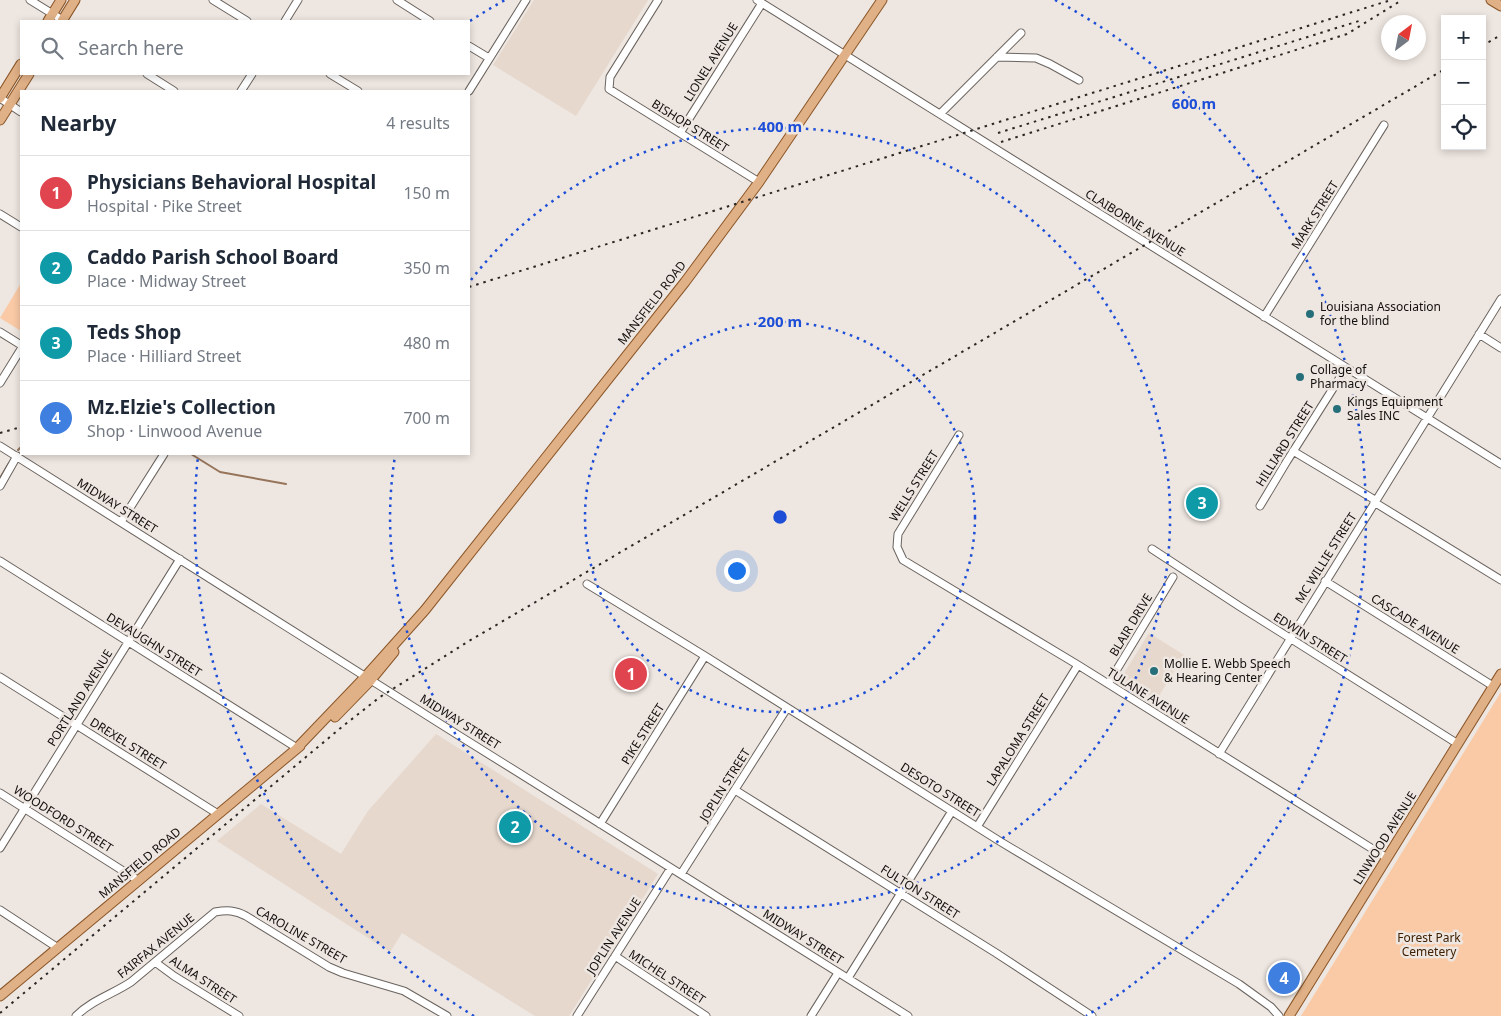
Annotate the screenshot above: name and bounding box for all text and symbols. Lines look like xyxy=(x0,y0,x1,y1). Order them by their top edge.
north arrow xyxy=(1381,15,1426,60)
map controls xyxy=(1441,15,1486,150)
button: + xyxy=(1441,15,1486,60)
street label: LIONEL AVENUE xyxy=(679,19,742,105)
search box xyxy=(20,20,470,75)
icon: search xyxy=(38,34,66,62)
text: Search here xyxy=(78,35,184,61)
button: − xyxy=(1441,60,1486,105)
text: 600 m xyxy=(1172,93,1216,113)
street label: BISHOP STREET xyxy=(649,95,732,156)
button: locate xyxy=(1441,105,1486,150)
text: Nearby xyxy=(40,109,116,137)
text: 4 results xyxy=(386,112,450,134)
text: 400 m xyxy=(758,116,802,136)
text: Physicians Behavioral Hospital xyxy=(87,169,376,195)
street label: MARK STREET xyxy=(1287,177,1342,252)
text: 1 xyxy=(51,182,61,204)
text: 150 m xyxy=(403,182,450,204)
street label: CLAIBORNE AVENUE xyxy=(1082,185,1188,260)
text: Hospital · Pike Street xyxy=(87,195,242,217)
text: Caddo Parish School Board xyxy=(87,244,339,270)
text: 2 xyxy=(51,257,61,279)
text: 350 m xyxy=(403,257,450,279)
street label: MANSFIELD ROAD xyxy=(613,257,690,348)
text: Place · Midway Street xyxy=(87,270,246,292)
place label: Louisiana Association for the blind xyxy=(1320,298,1441,329)
marker: Louisiana Association for the blind xyxy=(1304,308,1316,320)
text: 200 m xyxy=(758,311,802,331)
text: Teds Shop xyxy=(87,319,181,345)
text: 3 xyxy=(51,332,61,354)
text: 480 m xyxy=(403,332,450,354)
text: Place · Hilliard Street xyxy=(87,345,241,367)
place label: Collage of Pharmacy xyxy=(1310,361,1367,392)
marker: Collage of Pharmacy xyxy=(1294,371,1306,383)
place label: Kings Equipment Sales INC xyxy=(1347,393,1444,424)
text: Mz.Elzie's Collection xyxy=(87,394,276,420)
street label: HILLIARD STREET xyxy=(1252,398,1318,490)
marker: Kings Equipment Sales INC xyxy=(1331,403,1343,415)
text: 4 xyxy=(51,407,61,429)
text: 700 m xyxy=(403,407,450,429)
text: Shop · Linwood Avenue xyxy=(87,420,262,442)
street label: WELLS STREET xyxy=(885,447,942,525)
street label: MIDWAY STREET xyxy=(74,474,161,537)
pin: 3 xyxy=(1186,484,1218,522)
centre of rings xyxy=(771,508,789,526)
street label: MC WILLIE STREET xyxy=(1291,509,1361,606)
your location xyxy=(724,558,750,584)
street label: BLAIR DRIVE xyxy=(1105,590,1156,659)
street label: CASCADE AVENUE xyxy=(1368,590,1463,658)
street label: DEVAUGHN STREET xyxy=(103,608,205,681)
street label: EDWIN STREET xyxy=(1270,608,1350,667)
street label: PORTLAND AVENUE xyxy=(43,646,116,749)
pin: 1 xyxy=(615,655,647,693)
place label: Mollie E. Webb Speech & Hearing Center xyxy=(1164,655,1291,686)
street label: TULANE AVENUE xyxy=(1104,663,1193,728)
marker: Mollie E. Webb Speech & Hearing Center xyxy=(1148,665,1160,677)
street label: MIDWAY STREET xyxy=(417,690,504,753)
street label: LAPALOMA STREET xyxy=(982,690,1053,789)
street label: PIKE STREET xyxy=(617,700,668,768)
street label: DREXEL STREET xyxy=(87,713,170,774)
street label: JOPLIN STREET xyxy=(695,745,754,825)
street label: DESOTO STREET xyxy=(897,758,984,821)
street label: WOODFORD STREET xyxy=(10,781,116,856)
street label: LINWOOD AVENUE xyxy=(1349,788,1420,888)
pin: 2 xyxy=(499,808,531,846)
street label: MANSFIELD ROAD xyxy=(95,823,185,902)
street label: FULTON STREET xyxy=(878,861,963,923)
street label: JOPLIN AVENUE xyxy=(582,894,645,978)
street label: CAROLINE STREET xyxy=(253,902,350,968)
street label: MIDWAY STREET xyxy=(760,905,847,968)
street label: FAIRFAX AVENUE xyxy=(114,909,198,982)
park label: Forest Park Cemetery xyxy=(1397,929,1461,960)
street label: MICHEL STREET xyxy=(626,945,709,1008)
street label: ALMA STREET xyxy=(167,952,240,1008)
pin: 4 xyxy=(1268,959,1300,997)

